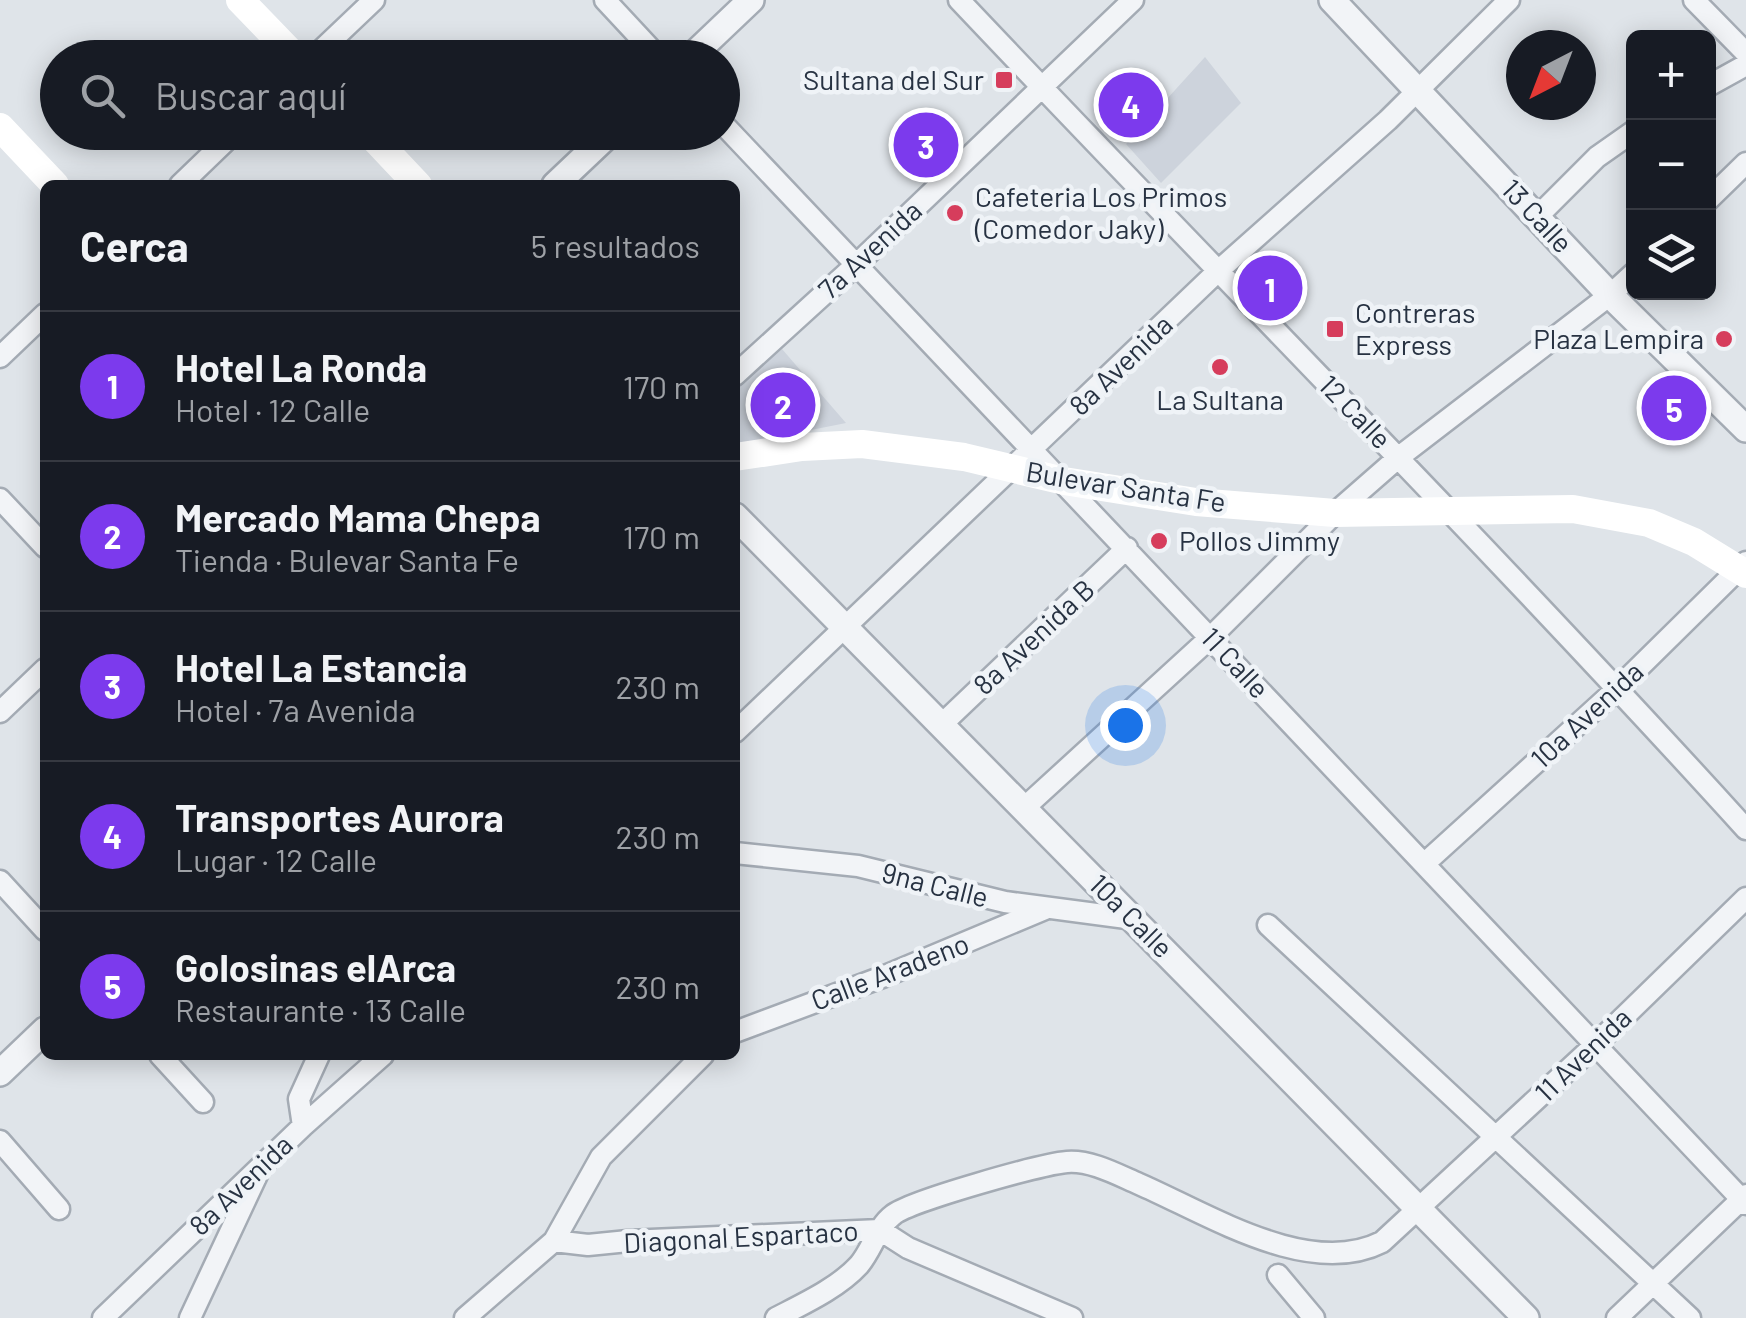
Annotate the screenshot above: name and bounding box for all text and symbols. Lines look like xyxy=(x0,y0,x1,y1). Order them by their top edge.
north arrow xyxy=(1506,30,1596,120)
map controls xyxy=(1626,30,1716,300)
button: + xyxy=(1626,30,1716,120)
search box xyxy=(40,40,740,150)
place label: Sultana del Sur xyxy=(803,62,984,96)
icon: search xyxy=(75,68,130,123)
pin: 4 xyxy=(1098,68,1164,142)
marker: Sultana del Sur xyxy=(993,69,1015,91)
text: Buscar aquí xyxy=(155,72,346,118)
pin: 3 xyxy=(894,108,958,182)
button: − xyxy=(1626,120,1716,210)
street label: 13 Calle xyxy=(1495,171,1580,259)
place label: Cafeteria Los Primos (Comedor Jaky) xyxy=(974,179,1227,245)
street label: 7a Avenida xyxy=(811,193,928,306)
marker: Cafeteria Los Primos (Comedor Jaky) xyxy=(944,202,966,224)
button: layers xyxy=(1626,210,1716,300)
text: Cerca xyxy=(80,220,189,270)
text: 5 resultados xyxy=(531,226,700,264)
pin: 1 xyxy=(1238,250,1302,326)
place label: Contreras Express xyxy=(1355,295,1475,361)
street label: 8a Avenida xyxy=(1062,307,1179,422)
marker: Contreras Express xyxy=(1324,318,1346,340)
place label: Plaza Lempira xyxy=(1533,321,1704,355)
marker: Plaza Lempira xyxy=(1713,328,1735,350)
text: Hotel La Ronda xyxy=(175,344,427,390)
marker: La Sultana xyxy=(1209,356,1231,378)
text: 1 xyxy=(107,367,118,405)
text: 170 m xyxy=(623,367,700,405)
street label: 12 Calle xyxy=(1312,367,1399,455)
pin: 2 xyxy=(750,368,816,442)
pin: 5 xyxy=(1642,370,1706,446)
place label: La Sultana xyxy=(1156,382,1284,416)
text: Hotel · 12 Calle xyxy=(175,390,370,428)
street label: Bulevar Santa Fe xyxy=(1024,453,1228,519)
text: Mercado Mama Chepa xyxy=(175,494,541,540)
text: 2 xyxy=(104,517,121,555)
text: 170 m xyxy=(623,517,700,555)
place label: Pollos Jimmy xyxy=(1179,523,1340,557)
marker: Pollos Jimmy xyxy=(1148,530,1170,552)
text: Tienda · Bulevar Santa Fe xyxy=(175,540,519,578)
street label: 8a Avenida B xyxy=(966,572,1101,701)
street label: 11 Calle xyxy=(1195,620,1277,705)
text: Hotel La Estancia xyxy=(175,644,467,690)
street label: 10a Avenida xyxy=(1523,654,1650,775)
text: 3 xyxy=(104,667,121,705)
text: 230 m xyxy=(616,667,700,705)
text: Hotel · 7a Avenida xyxy=(175,690,416,728)
your location xyxy=(1100,700,1151,751)
text: Transportes Aurora xyxy=(175,794,504,840)
text: 4 xyxy=(103,817,122,855)
text: 230 m xyxy=(616,817,700,855)
text: Lugar · 12 Calle xyxy=(175,840,377,878)
street label: 9na Calle xyxy=(878,854,992,914)
street label: 10a Calle xyxy=(1083,866,1181,964)
street label: Calle Aradeno xyxy=(806,925,973,1017)
text: Golosinas elArca xyxy=(175,944,456,990)
text: 5 xyxy=(104,967,121,1005)
text: 230 m xyxy=(616,967,700,1005)
text: Restaurante · 13 Calle xyxy=(175,990,466,1028)
street label: 11 Avenida xyxy=(1527,1000,1638,1109)
street label: 8a Avenida xyxy=(182,1127,299,1242)
street label: Diagonal Espartaco xyxy=(623,1213,859,1259)

